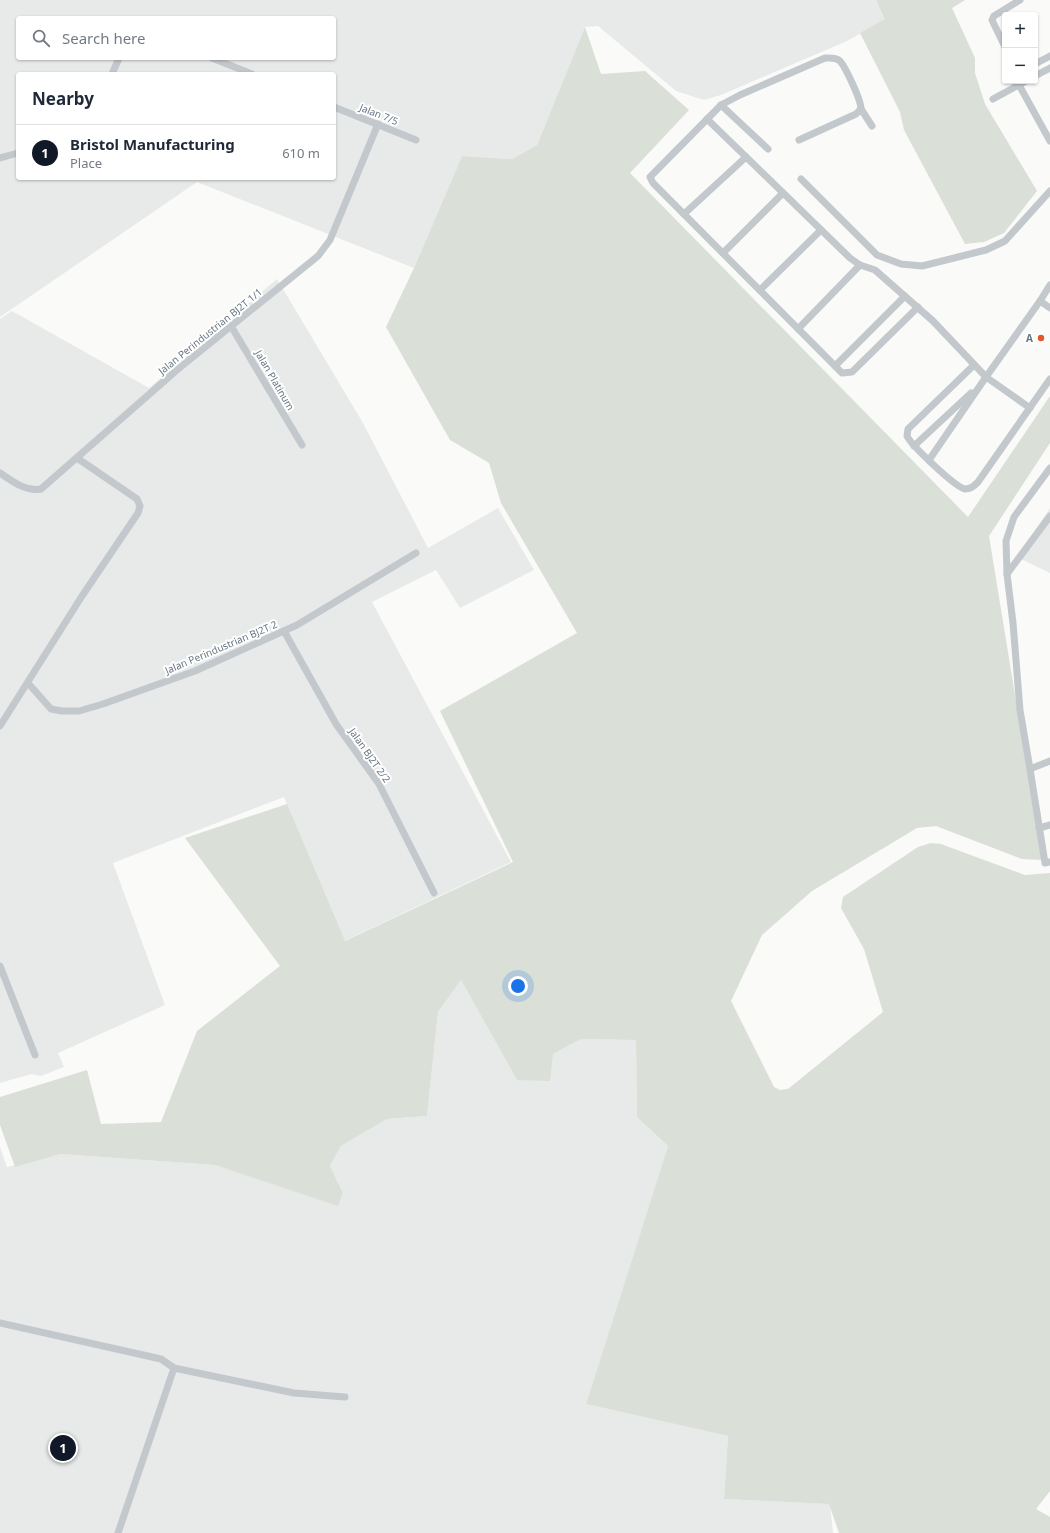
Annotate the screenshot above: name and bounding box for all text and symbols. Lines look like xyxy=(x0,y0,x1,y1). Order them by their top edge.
map controls xyxy=(1002,12,1038,84)
button: + xyxy=(1002,12,1038,48)
search box xyxy=(16,16,336,60)
icon: search xyxy=(30,27,52,49)
text: Search here xyxy=(62,28,145,48)
button: − xyxy=(1002,48,1038,84)
text: Nearby xyxy=(32,87,94,110)
street label: Jalan 7/5 xyxy=(357,100,401,128)
text: Bristol Manufacturing xyxy=(70,134,235,154)
text: 1 xyxy=(41,144,49,162)
text: 610 m xyxy=(282,144,320,162)
text: Place xyxy=(70,154,102,172)
street label: Jalan Perindustrian BJ2T 1/1 xyxy=(154,285,265,378)
place label: A xyxy=(1026,331,1033,345)
marker: A xyxy=(1036,333,1046,343)
street label: Jalan Platinum xyxy=(252,346,298,413)
street label: Jalan Perindustrian BJ2T 2 xyxy=(162,617,279,677)
street label: Jalan BJ2T 2/2 xyxy=(345,724,394,785)
your location xyxy=(508,976,528,996)
pin: 1 xyxy=(50,1433,76,1463)

